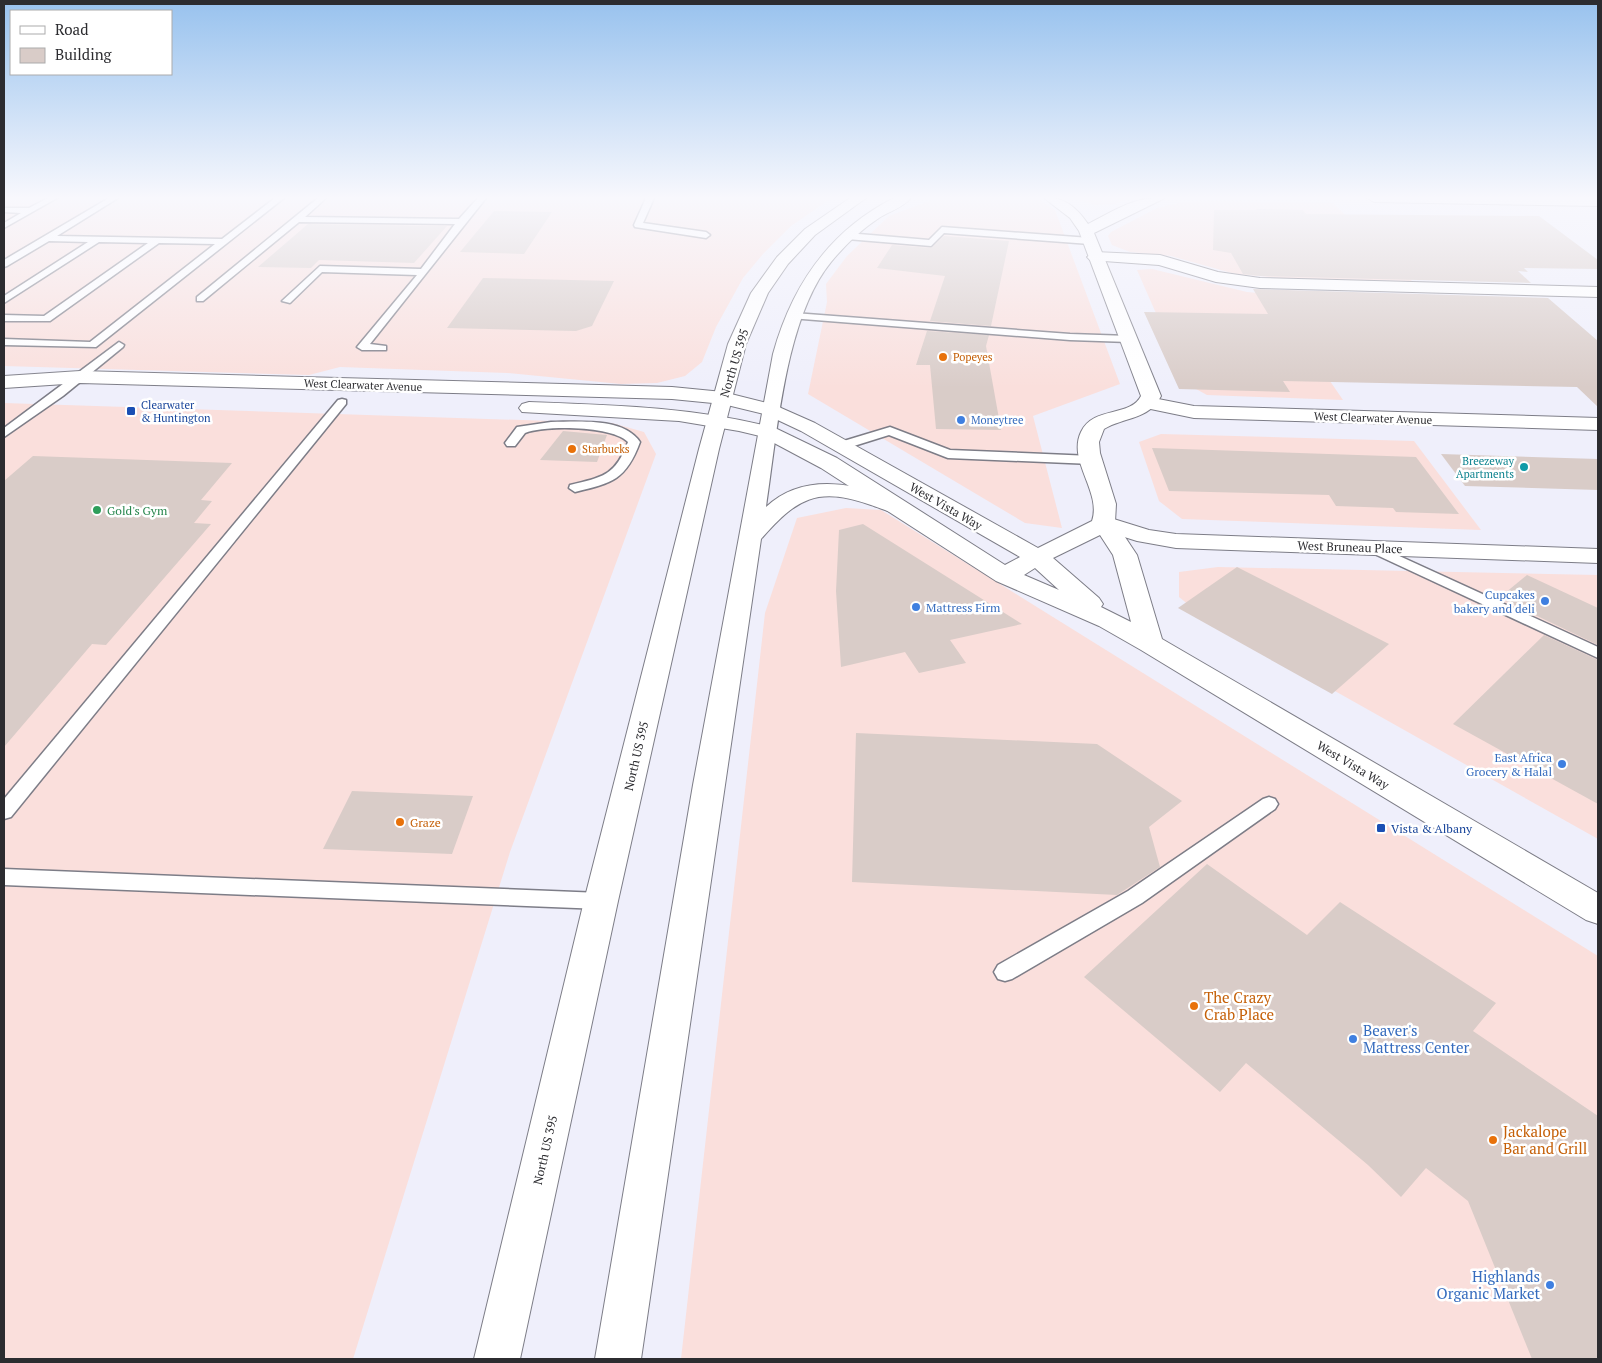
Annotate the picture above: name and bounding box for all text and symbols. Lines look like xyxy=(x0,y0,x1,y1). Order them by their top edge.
legend xyxy=(10,10,172,75)
text: Road xyxy=(55,19,88,39)
text: Building xyxy=(55,44,113,64)
street label: North US 395 xyxy=(716,327,752,399)
place label: Popeyes xyxy=(953,350,993,364)
marker: Popeyes xyxy=(937,351,949,363)
street label: West Clearwater Avenue xyxy=(304,376,423,394)
place label: Clearwater & Huntington xyxy=(141,398,211,425)
marker: Clearwater & Huntington xyxy=(125,405,137,417)
street label: West Clearwater Avenue xyxy=(1314,409,1433,427)
place label: Moneytree xyxy=(971,413,1024,427)
marker: Moneytree xyxy=(955,414,967,426)
place label: Starbucks xyxy=(582,442,630,456)
marker: Starbucks xyxy=(566,443,578,455)
place label: Breezeway Apartments xyxy=(1456,454,1514,481)
marker: Breezeway Apartments xyxy=(1518,461,1530,473)
street label: West Vista Way xyxy=(907,479,986,533)
place label: Gold's Gym xyxy=(107,503,168,518)
marker: Gold's Gym xyxy=(91,504,103,516)
street label: West Bruneau Place xyxy=(1297,538,1403,556)
place label: Cupcakes bakery and deli xyxy=(1454,587,1535,616)
marker: Cupcakes bakery and deli xyxy=(1539,595,1551,607)
place label: Mattress Firm xyxy=(926,600,1001,615)
marker: Mattress Firm xyxy=(910,601,922,613)
street label: North US 395 xyxy=(621,720,651,792)
street label: West Vista Way xyxy=(1314,738,1393,793)
place label: East Africa Grocery & Halal xyxy=(1466,750,1552,779)
marker: East Africa Grocery & Halal xyxy=(1556,758,1568,770)
place label: Graze xyxy=(410,815,441,830)
marker: Graze xyxy=(394,816,406,828)
place label: Vista & Albany xyxy=(1391,821,1473,836)
marker: Vista & Albany xyxy=(1375,822,1387,834)
place label: The Crazy Crab Place xyxy=(1204,987,1274,1024)
marker: The Crazy Crab Place xyxy=(1188,1000,1200,1012)
place label: Beaver's Mattress Center xyxy=(1363,1020,1470,1057)
marker: Beaver's Mattress Center xyxy=(1347,1033,1359,1045)
street label: North US 395 xyxy=(530,1114,560,1186)
place label: Jackalope Bar and Grill xyxy=(1503,1121,1587,1158)
marker: Jackalope Bar and Grill xyxy=(1487,1134,1499,1146)
place label: Highlands Organic Market xyxy=(1437,1266,1540,1303)
marker: Highlands Organic Market xyxy=(1544,1279,1556,1291)

